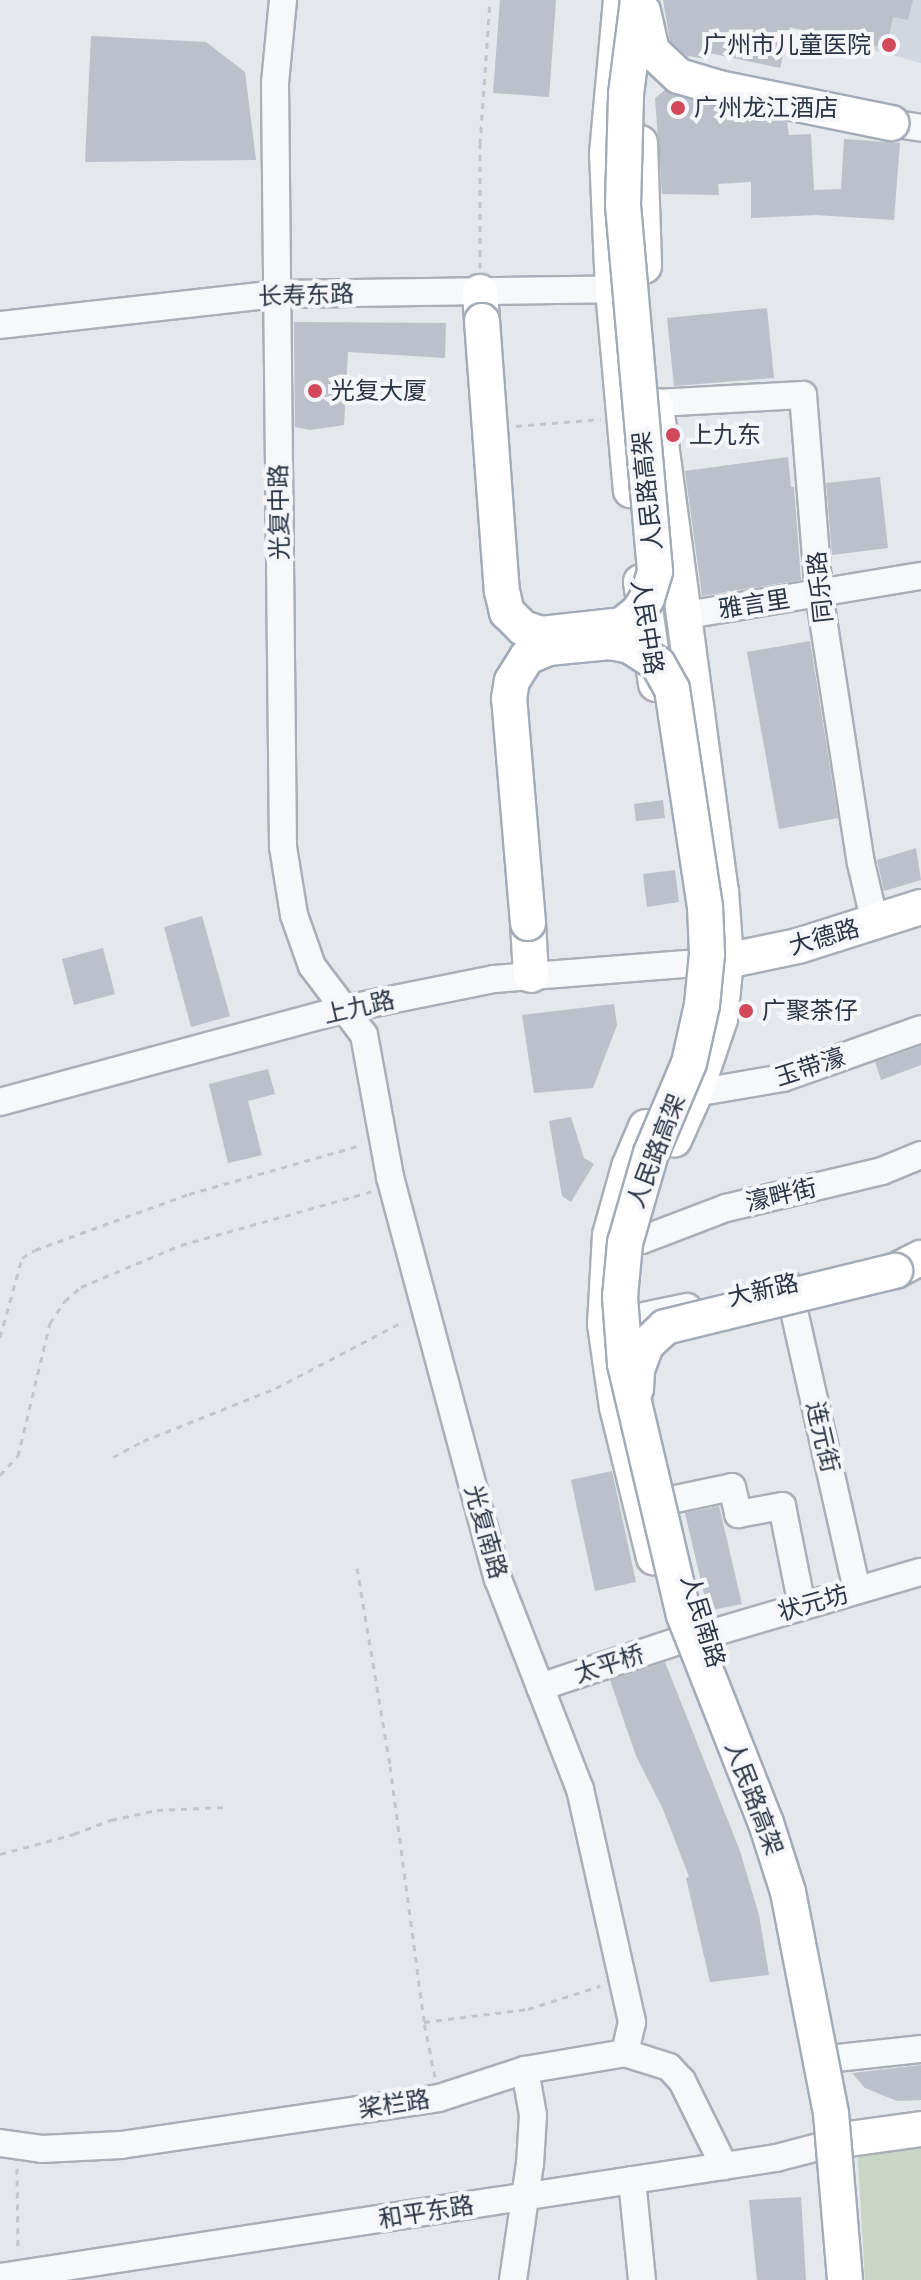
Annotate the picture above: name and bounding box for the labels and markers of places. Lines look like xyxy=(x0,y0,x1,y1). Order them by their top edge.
place label: 广州市儿童医院 xyxy=(703,31,871,59)
marker: 广州市儿童医院 xyxy=(878,34,900,56)
place label: 广州龙江酒店 xyxy=(694,94,838,122)
marker: 广州龙江酒店 xyxy=(669,99,687,117)
place label: 光复大厦 xyxy=(331,377,427,405)
marker: 光复大厦 xyxy=(306,382,324,400)
place label: 上九东 xyxy=(689,421,761,449)
marker: 上九东 xyxy=(664,426,682,444)
place label: 广聚茶仔 xyxy=(762,997,858,1025)
marker: 广聚茶仔 xyxy=(737,1002,755,1020)

